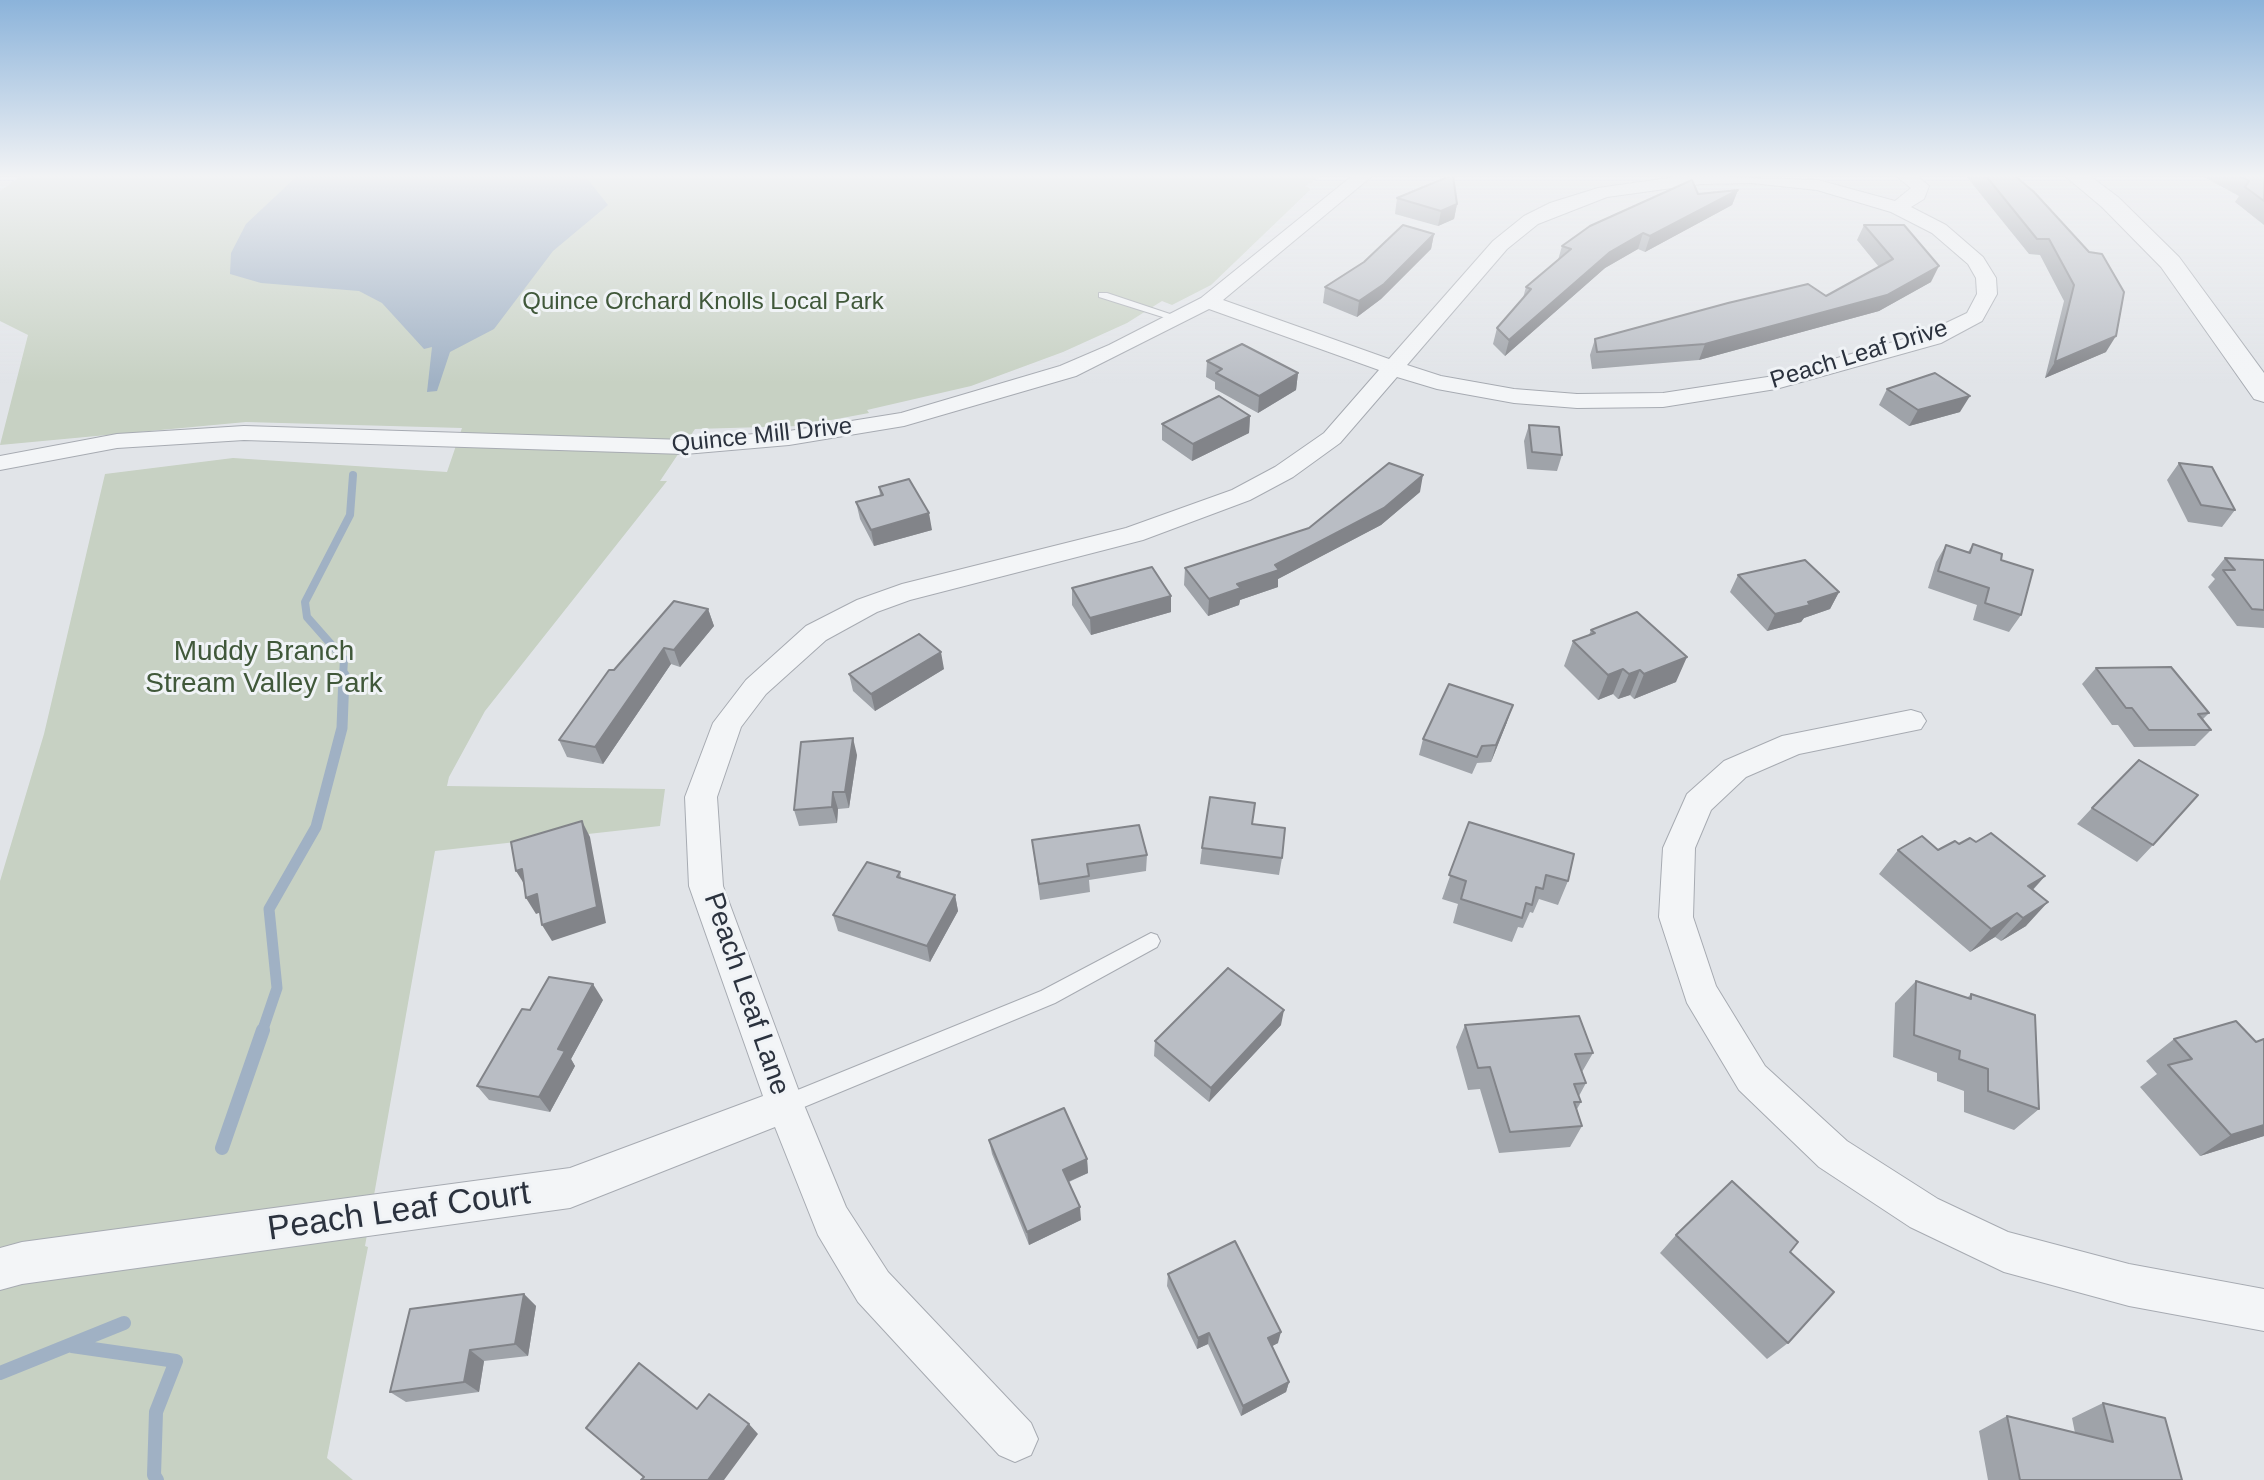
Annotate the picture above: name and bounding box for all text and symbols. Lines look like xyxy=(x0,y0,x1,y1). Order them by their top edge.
park label: Quince Orchard Knolls Local Park xyxy=(522,288,884,316)
street label: Peach Leaf Drive xyxy=(1767,314,1951,396)
street label: Quince Mill Drive xyxy=(670,412,854,460)
park label: Muddy Branch Stream Valley Park xyxy=(145,635,383,701)
street label: Peach Leaf Lane xyxy=(696,888,796,1100)
street label: Peach Leaf Court xyxy=(265,1173,533,1251)

